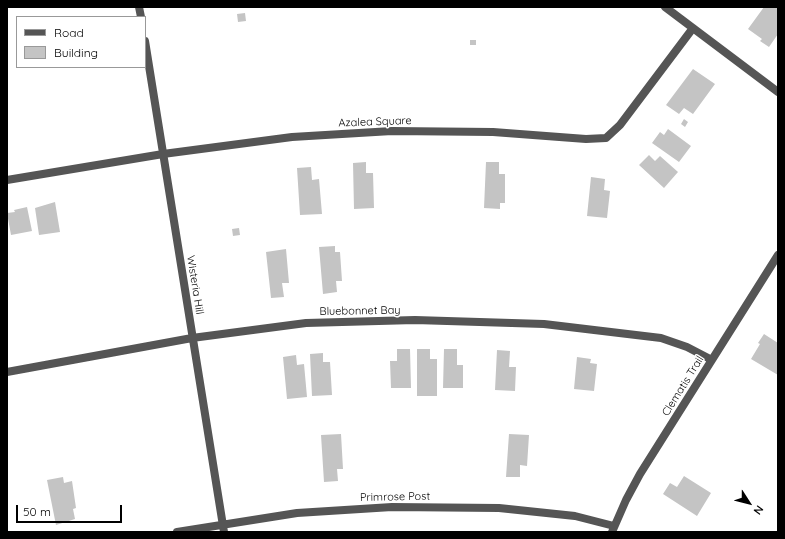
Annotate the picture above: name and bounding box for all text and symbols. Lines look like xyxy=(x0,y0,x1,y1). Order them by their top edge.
legend xyxy=(16,16,146,68)
text: Road xyxy=(54,25,84,40)
text: Building xyxy=(54,45,98,60)
street label: Azalea Square xyxy=(338,114,412,130)
street label: Wisteria Hill xyxy=(184,255,206,315)
street label: Bluebonnet Bay xyxy=(319,304,401,318)
street label: Clematis Trail xyxy=(659,354,707,418)
north arrow xyxy=(729,483,769,523)
street label: Primrose Post xyxy=(360,490,430,504)
scale bar xyxy=(18,497,124,523)
text: N xyxy=(751,503,767,517)
text: 50 m xyxy=(23,504,51,519)

